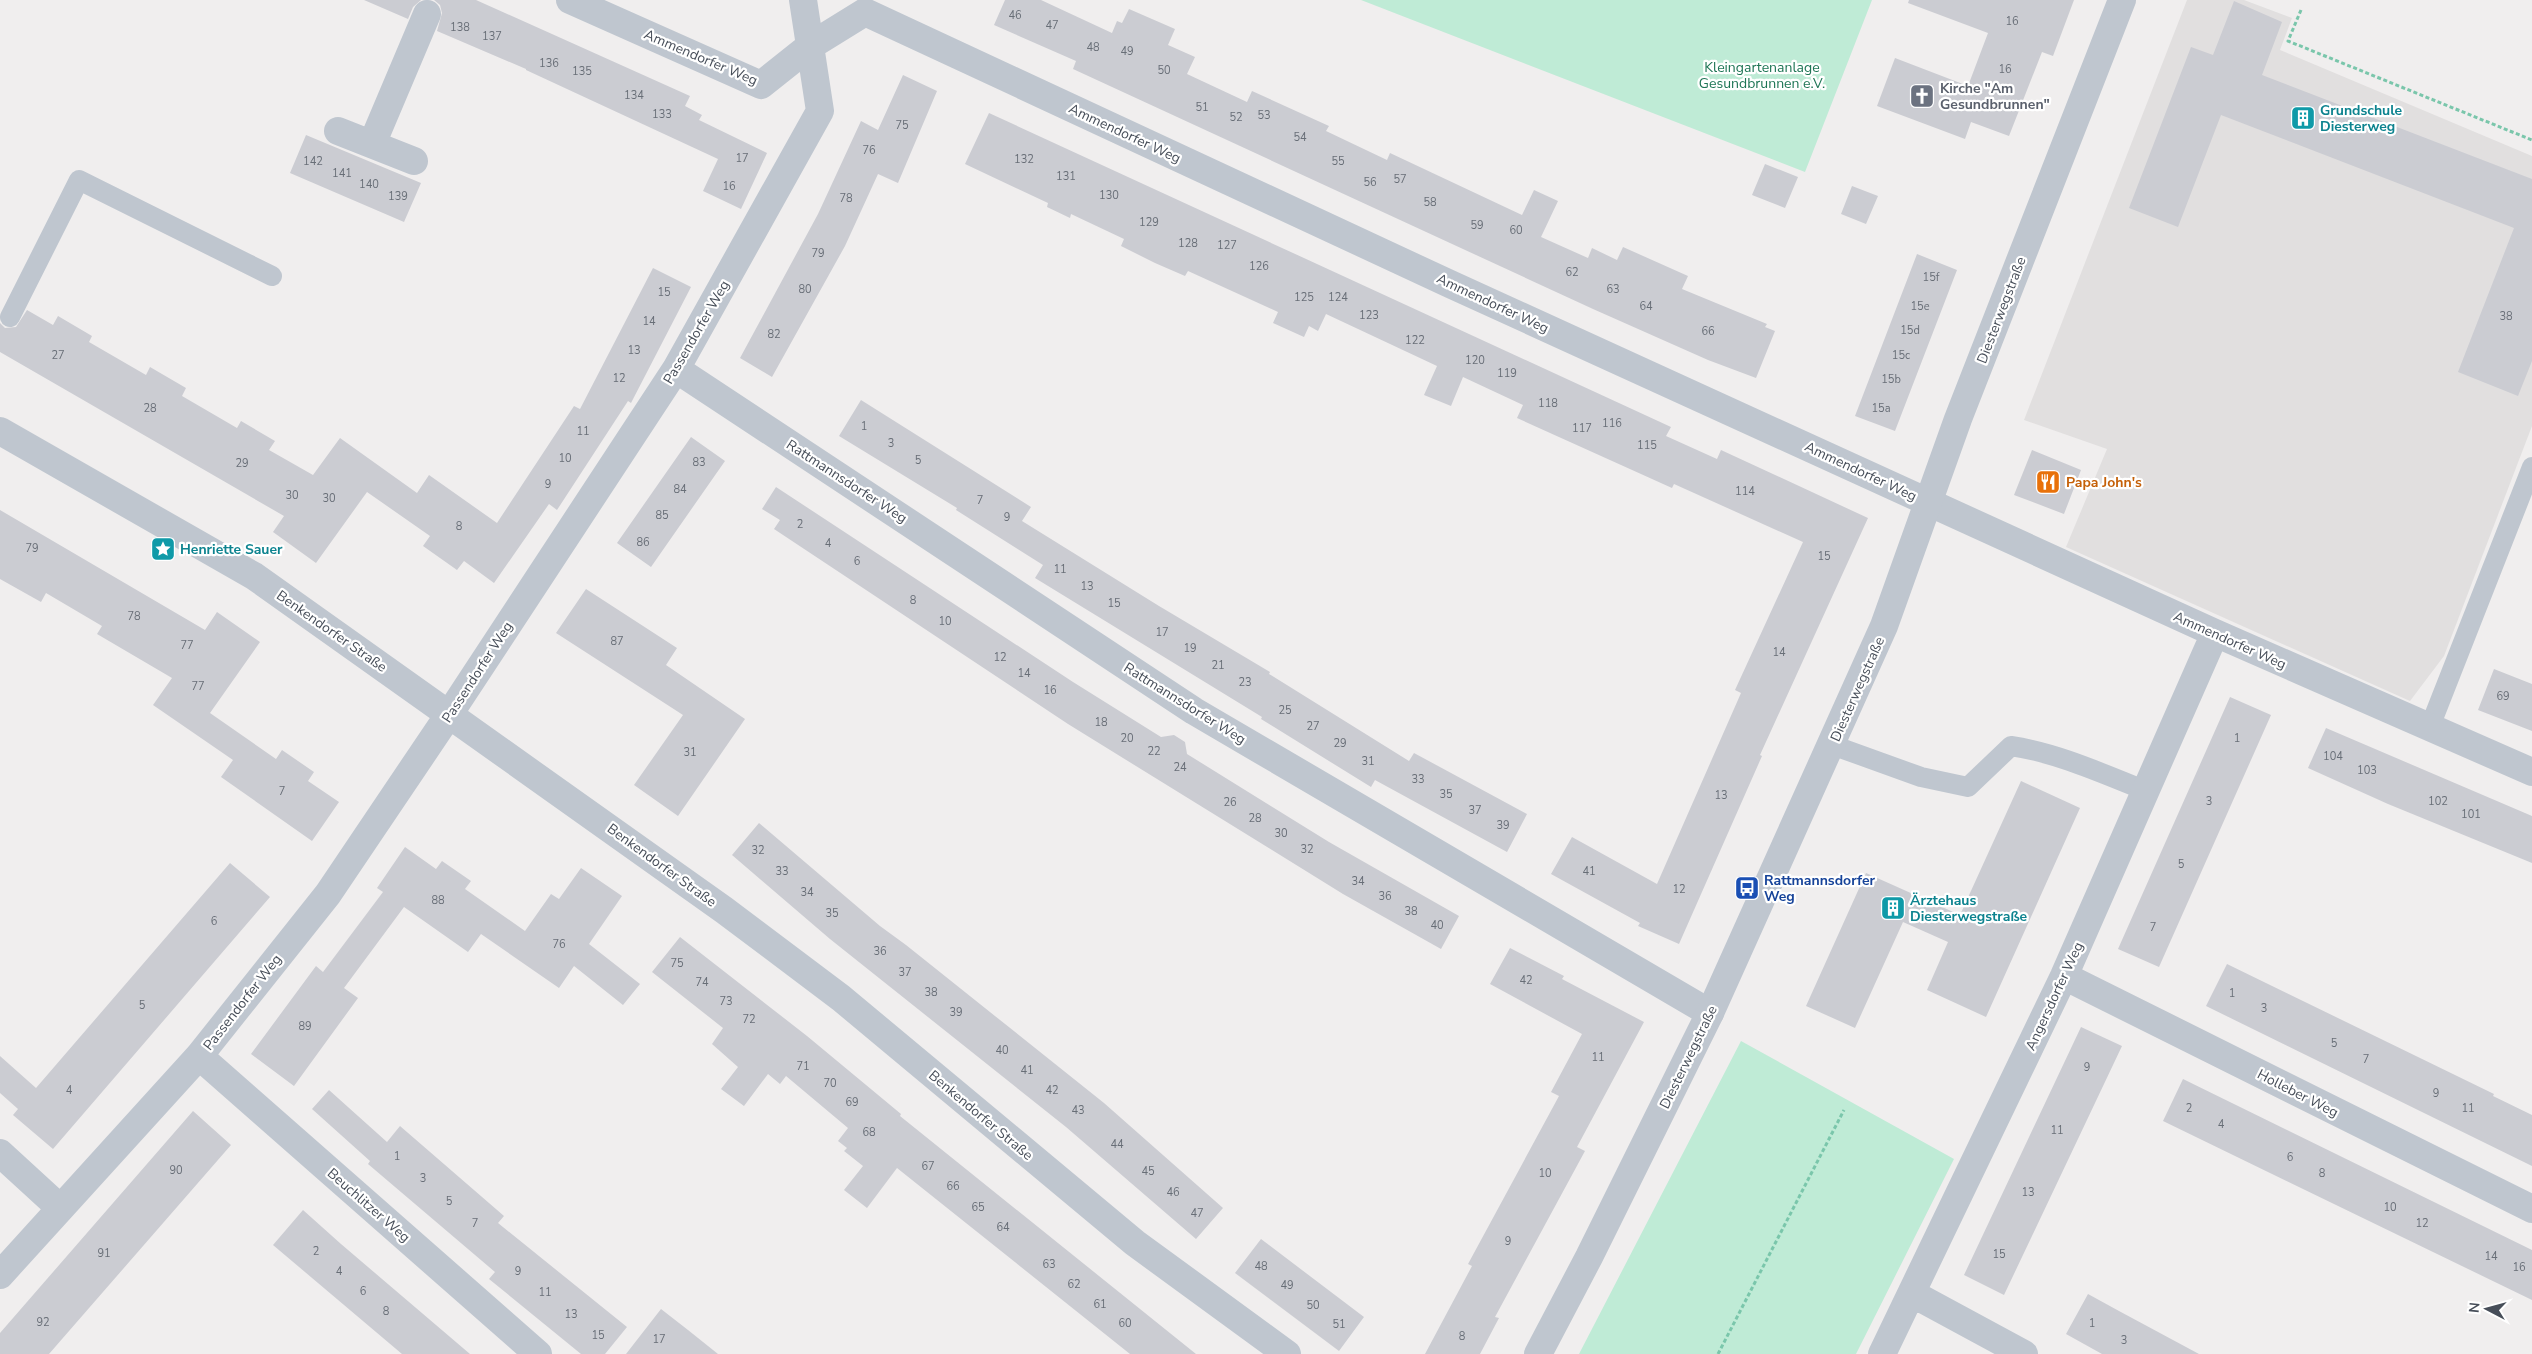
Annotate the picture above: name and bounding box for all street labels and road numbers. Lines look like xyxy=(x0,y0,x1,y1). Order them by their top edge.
street label: Ammendorfer Weg xyxy=(641,25,761,90)
street label: Ammendorfer Weg xyxy=(1066,99,1184,168)
street label: Diesterwegstraße xyxy=(1972,254,2031,366)
street label: Ammendorfer Weg xyxy=(1434,269,1552,338)
street label: Passendorfer Weg xyxy=(659,277,734,388)
street label: Rattmannsdorfer Weg xyxy=(783,435,911,528)
street label: Ammendorfer Weg xyxy=(1802,437,1920,506)
street label: Benkendorfer Straße xyxy=(273,586,391,677)
street label: Ammendorfer Weg xyxy=(2170,607,2289,674)
street label: Passendorfer Weg xyxy=(438,618,517,726)
street label: Diesterwegstraße xyxy=(1826,634,1889,745)
street label: Rattmannsdorfer Weg xyxy=(1120,658,1249,749)
street label: Benkendorfer Straße xyxy=(603,819,720,912)
street label: Angersdorfer Weg xyxy=(2021,939,2088,1054)
street label: Passendorfer Weg xyxy=(199,950,286,1054)
street label: Diesterwegstraße xyxy=(1655,1002,1722,1112)
street label: Holleber Weg xyxy=(2254,1065,2342,1122)
street label: Benkendorfer Straße xyxy=(924,1066,1037,1165)
street label: Beuchlitzer Weg xyxy=(323,1164,414,1247)

